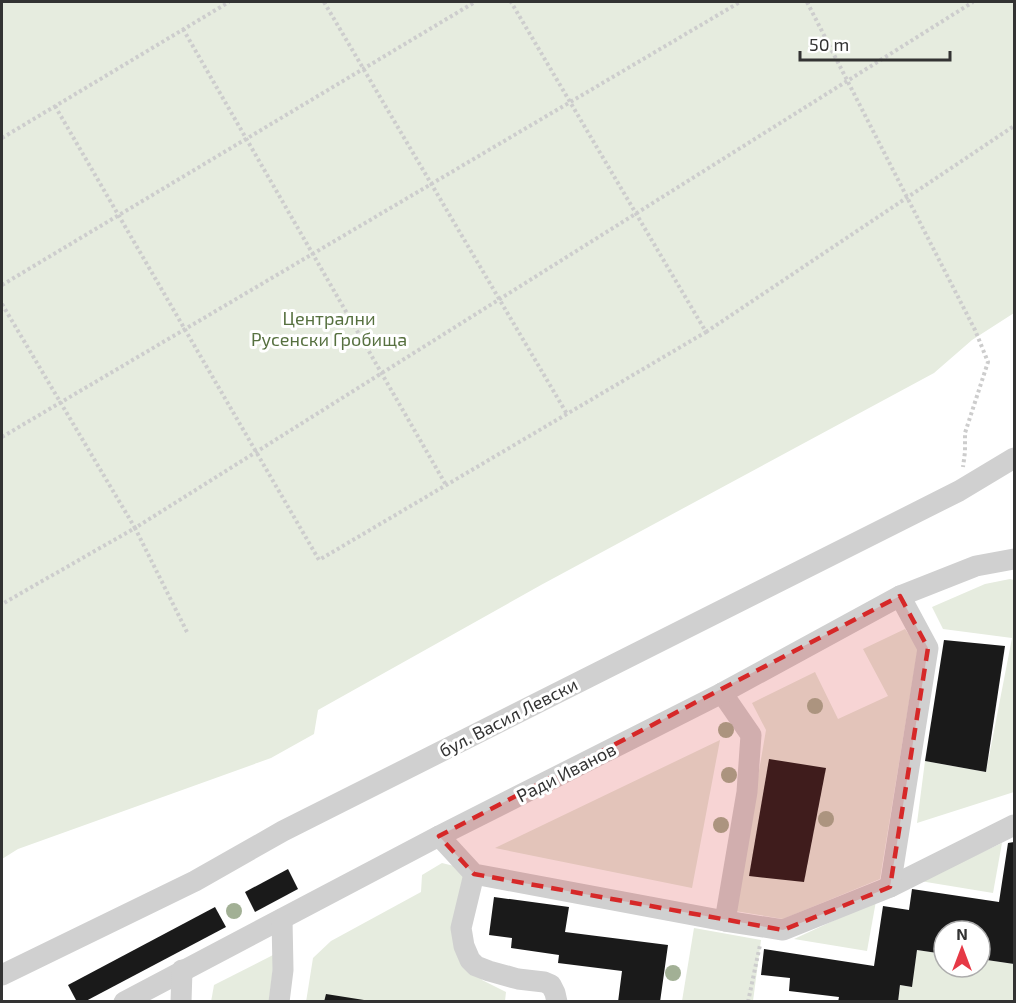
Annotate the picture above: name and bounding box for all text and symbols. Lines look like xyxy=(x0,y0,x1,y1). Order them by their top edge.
scale bar xyxy=(800,24,950,62)
text: 50 m xyxy=(809,33,849,55)
park label: Централни Русенски Гробища xyxy=(251,307,407,350)
street label: бул. Васил Левски xyxy=(435,673,581,761)
street label: Ради Иванов xyxy=(513,738,619,806)
north arrow xyxy=(932,919,992,979)
text: N xyxy=(956,924,968,943)

